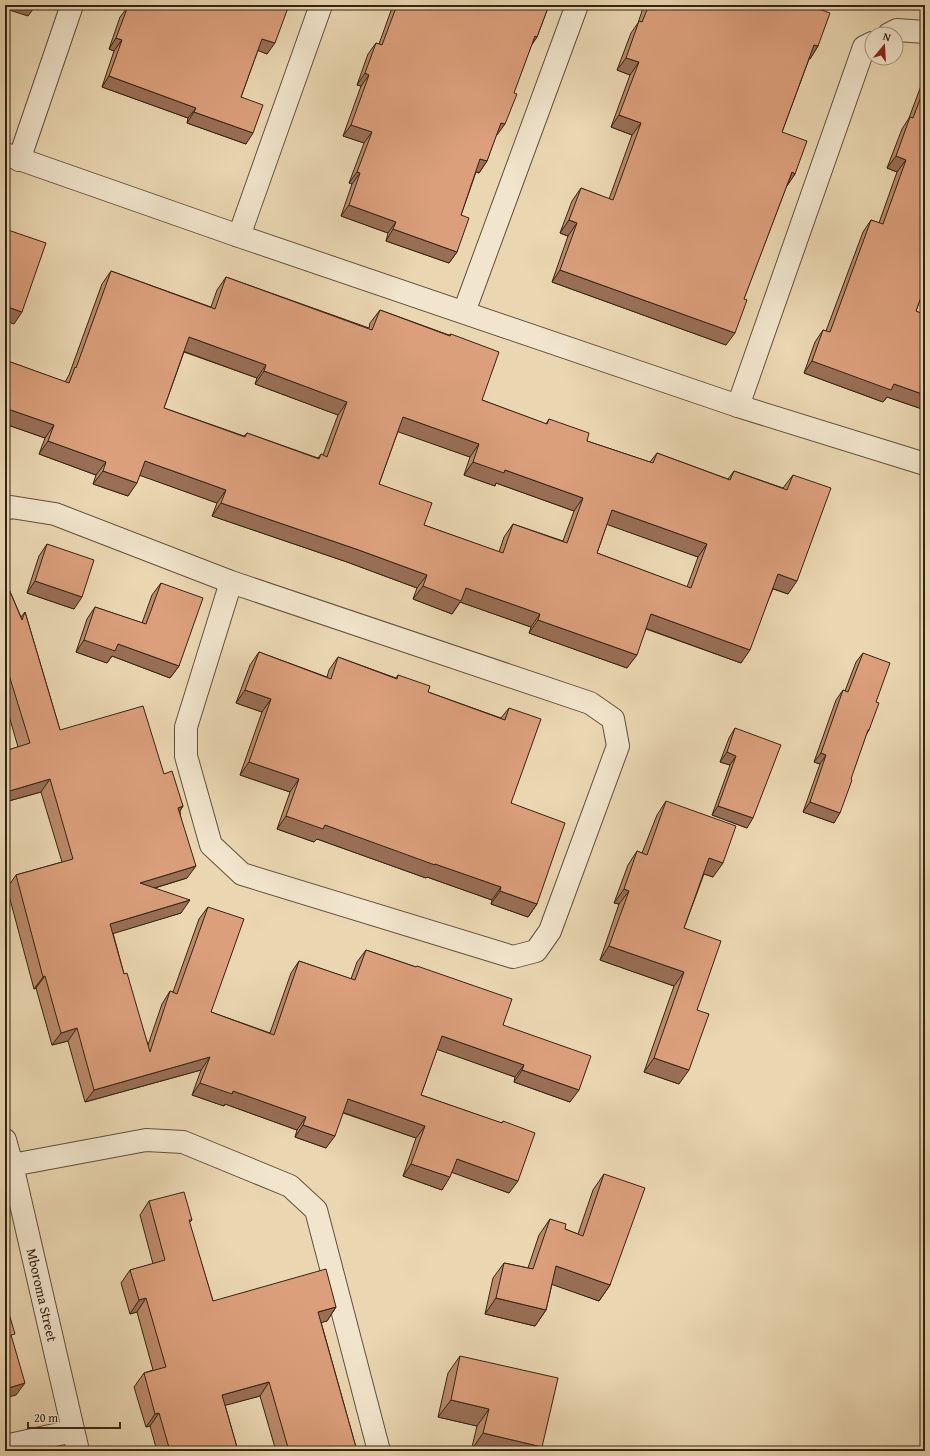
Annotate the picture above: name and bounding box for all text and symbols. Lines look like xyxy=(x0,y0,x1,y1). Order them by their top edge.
north arrow xyxy=(864,26,904,66)
text: N xyxy=(881,28,894,45)
street label: Mboroma Street xyxy=(22,1246,62,1344)
scale bar xyxy=(28,1404,120,1430)
text: 20 m xyxy=(34,1409,58,1426)

